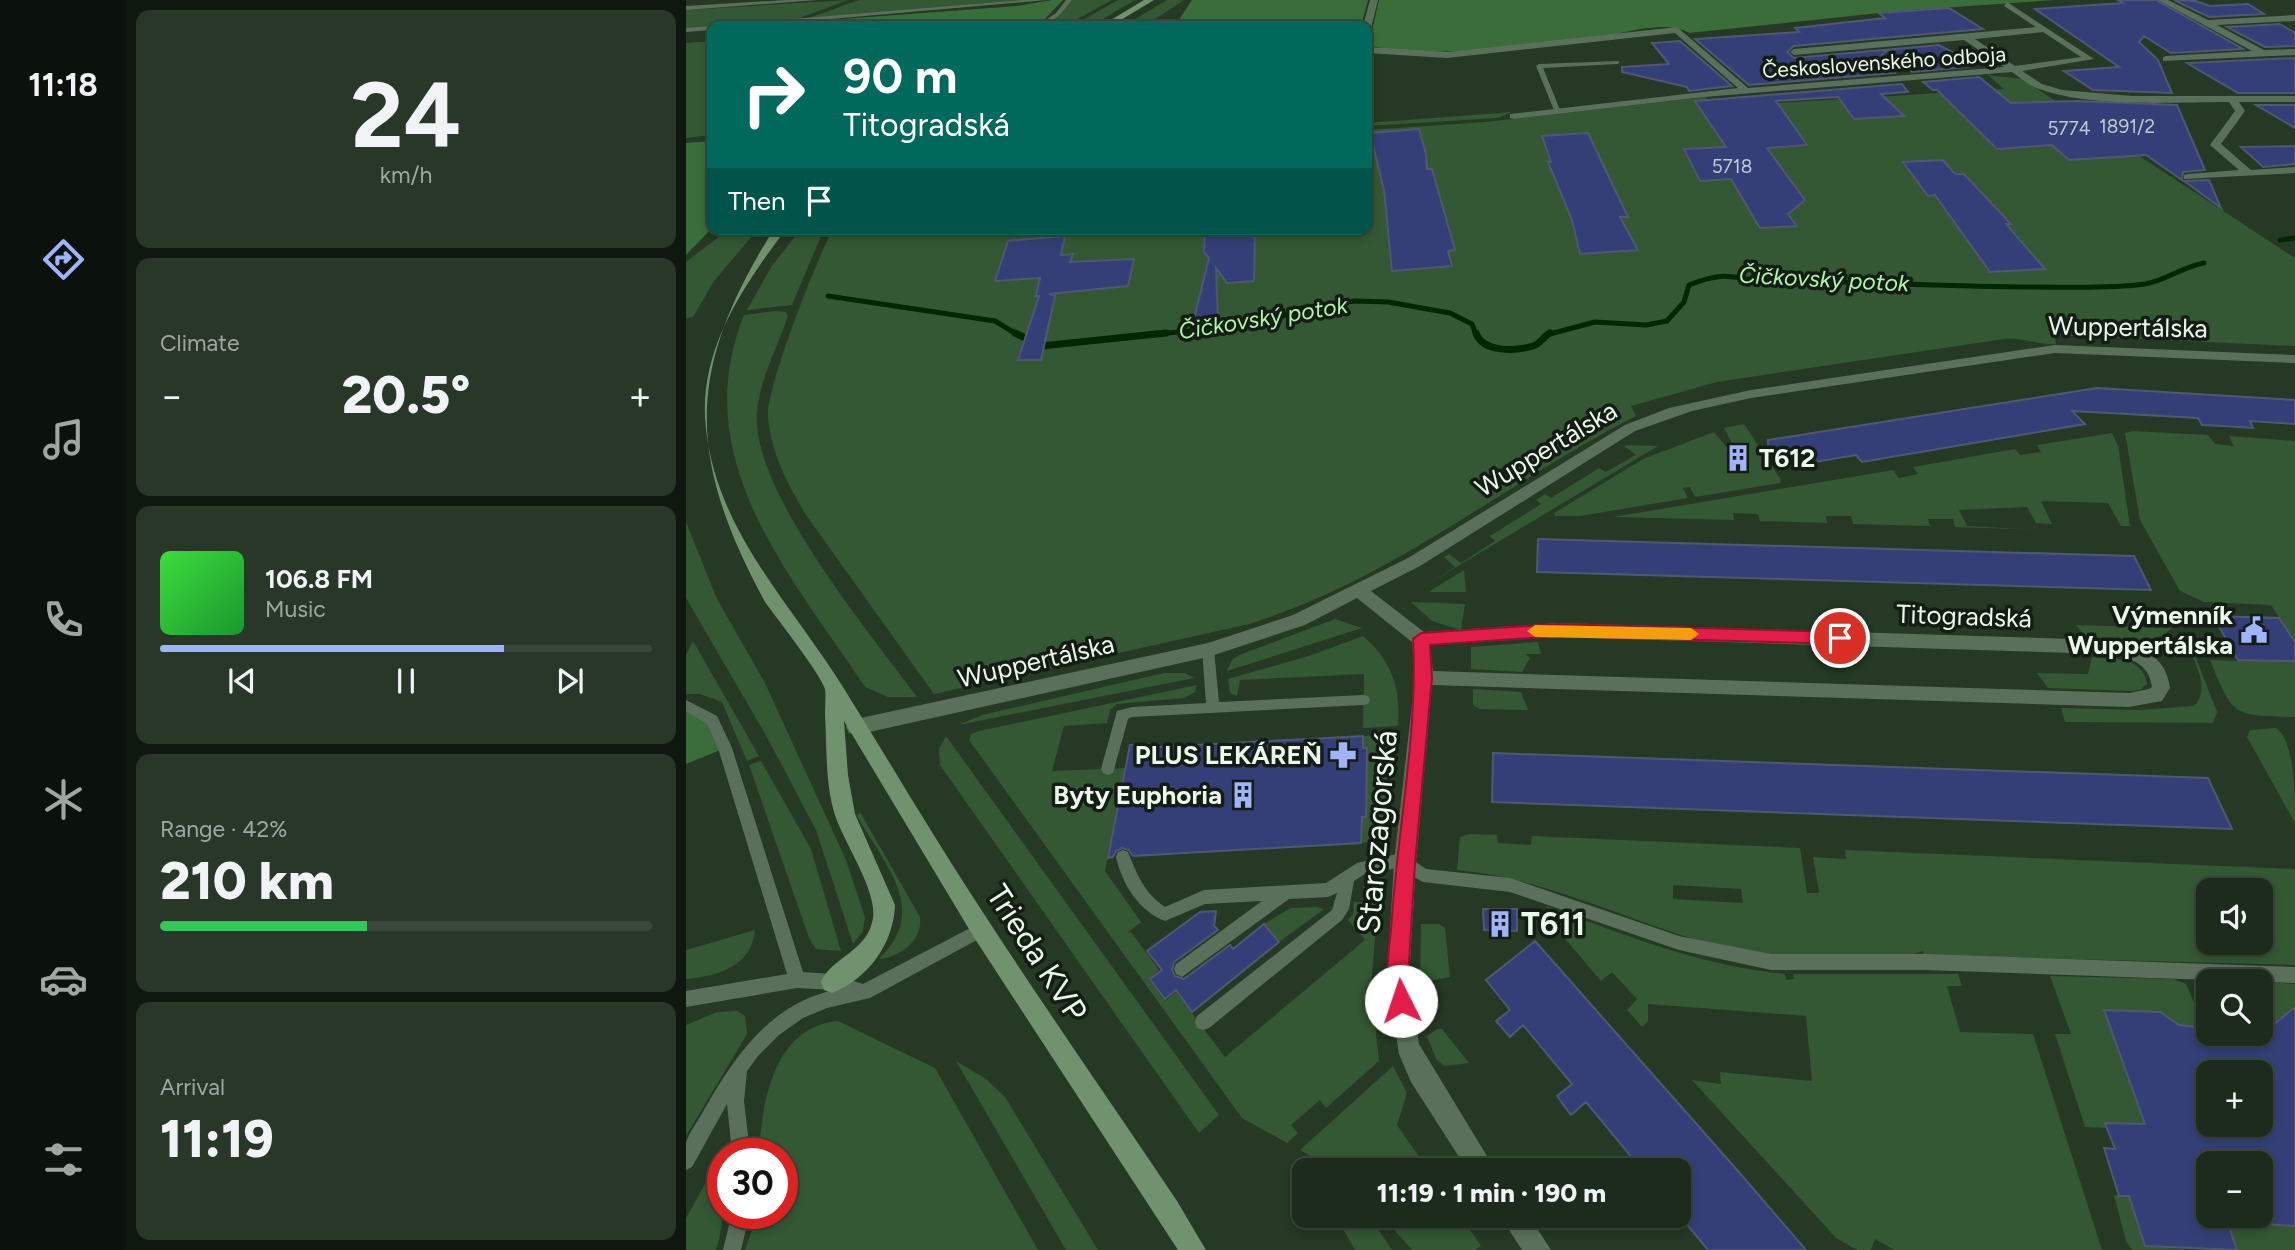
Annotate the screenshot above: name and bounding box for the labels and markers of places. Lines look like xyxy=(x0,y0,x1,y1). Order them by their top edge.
place label: T612 xyxy=(1759,442,1815,474)
building icon: T612 xyxy=(1723,443,1753,473)
place label: Výmenník Wuppertálska xyxy=(2068,599,2233,661)
pin xyxy=(1810,608,1870,668)
public building icon: Výmenník Wuppertálska xyxy=(2239,615,2269,645)
place label: PLUS LEKÁREŇ xyxy=(1135,739,1322,771)
pharmacy icon: PLUS LEKÁREŇ xyxy=(1328,740,1358,770)
place label: Byty Euphoria xyxy=(1053,779,1222,811)
building icon: Byty Euphoria xyxy=(1228,780,1258,810)
place label: T611 xyxy=(1521,905,1585,943)
building icon: T611 xyxy=(1485,909,1515,939)

